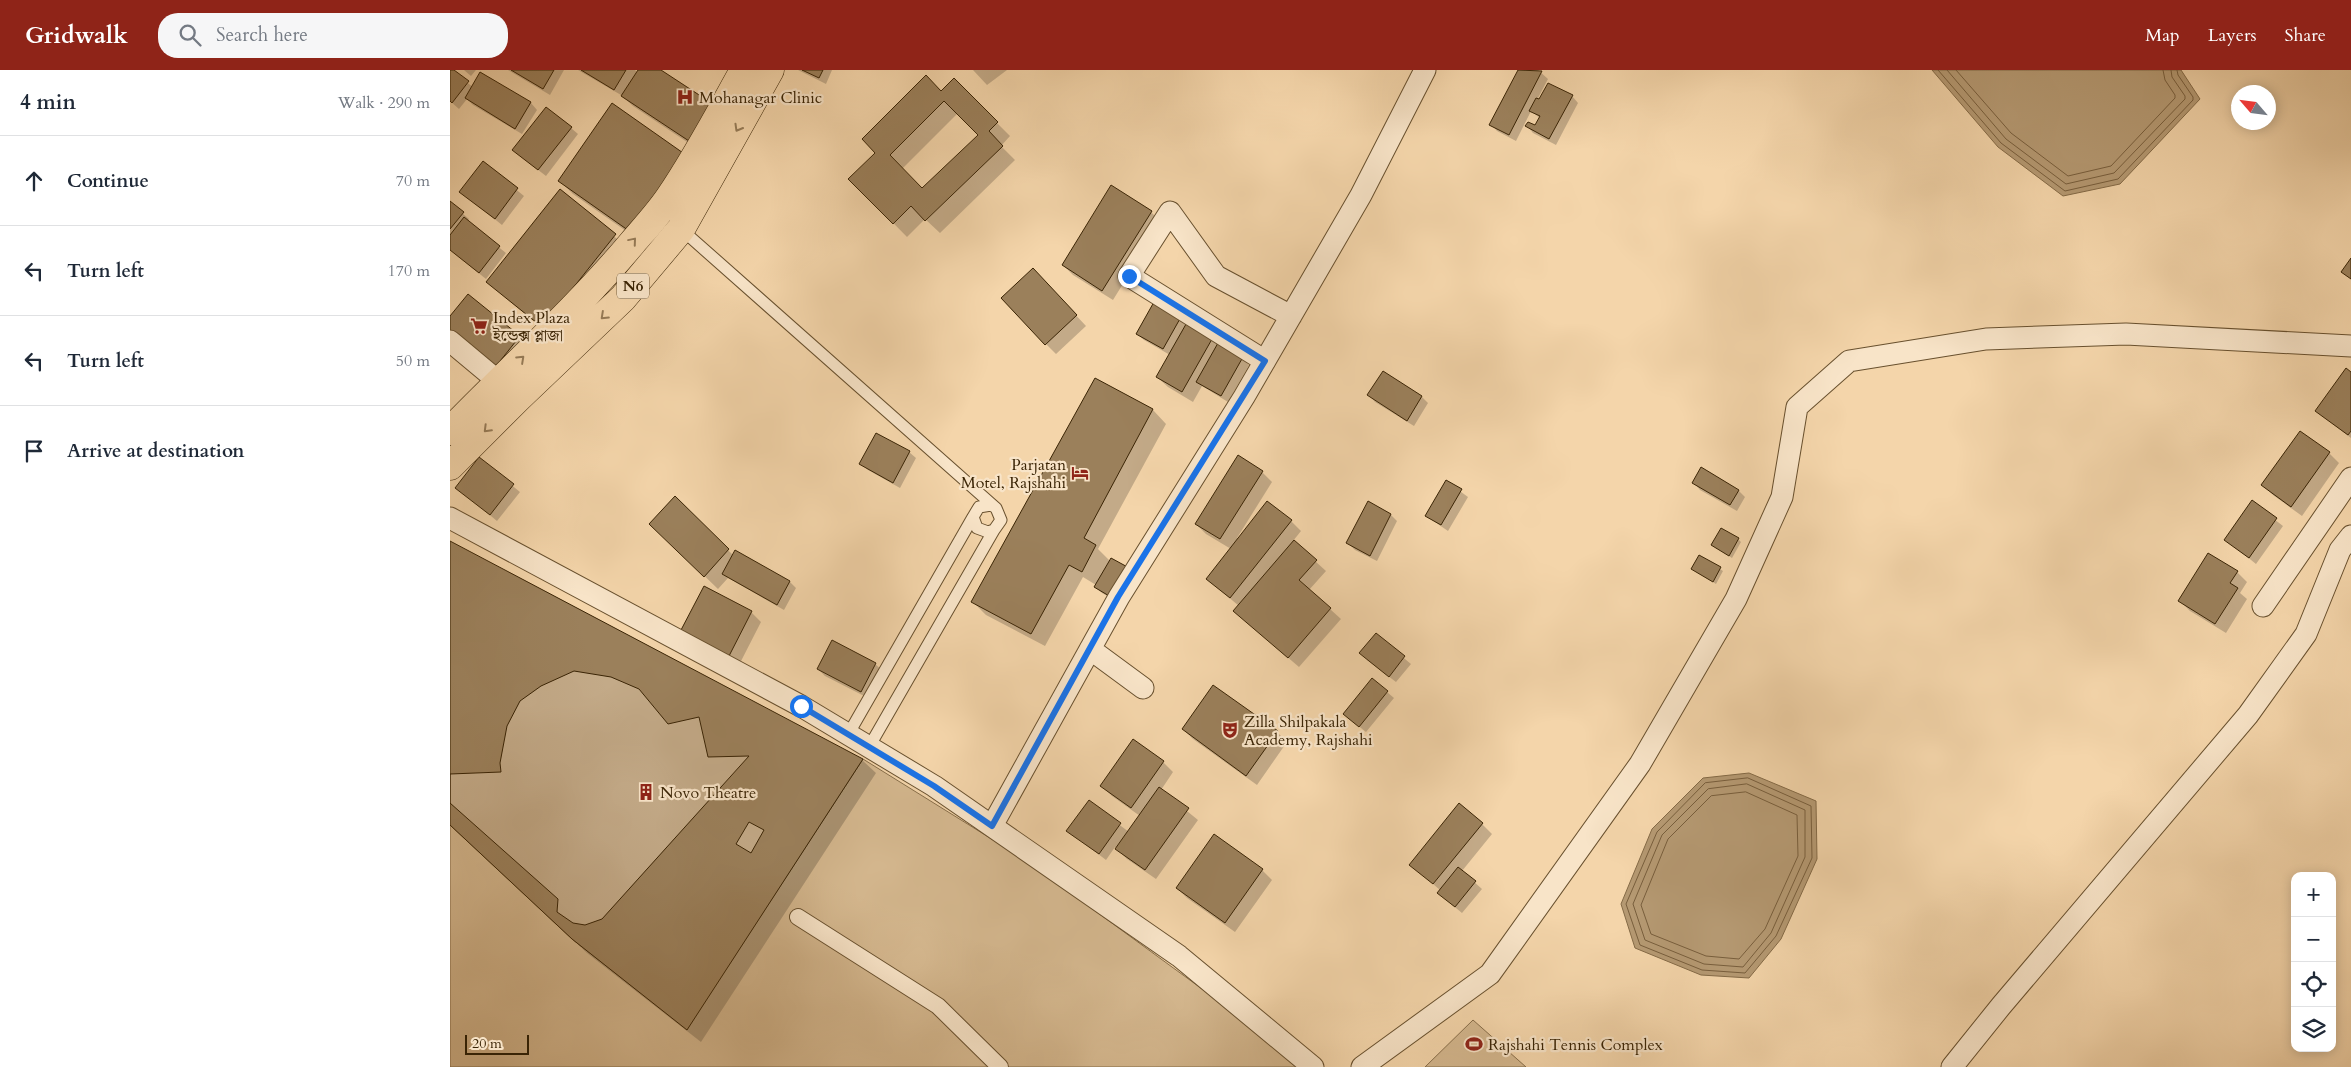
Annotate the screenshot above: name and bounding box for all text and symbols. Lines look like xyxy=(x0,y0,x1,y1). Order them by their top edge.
search box xyxy=(158,13,508,58)
text: Gridwalk xyxy=(25,19,128,52)
icon: search xyxy=(176,21,204,49)
text: Search here xyxy=(216,22,308,48)
text: Map xyxy=(2145,23,2180,48)
text: Layers xyxy=(2208,23,2257,48)
text: Share xyxy=(2285,23,2326,48)
north arrow xyxy=(2231,85,2276,130)
hospital icon: Mohanagar Clinic xyxy=(675,87,695,107)
place label: Mohanagar Clinic xyxy=(699,87,822,109)
text: 4 min xyxy=(20,88,76,117)
text: Walk · 290 m xyxy=(338,92,430,114)
one-way arrow xyxy=(735,123,745,132)
icon: ahead xyxy=(20,167,48,195)
text: Continue xyxy=(67,168,149,194)
text: 70 m xyxy=(396,170,430,192)
one-way arrow xyxy=(628,238,637,247)
icon: left xyxy=(20,257,48,285)
text: Turn left xyxy=(67,258,144,284)
text: 170 m xyxy=(388,260,430,282)
route end xyxy=(1118,265,1141,288)
road number: N6 xyxy=(617,274,649,298)
place label: Index Plaza ইন্ডেক্স প্লাজা xyxy=(492,307,570,347)
one-way arrow xyxy=(601,310,610,319)
supermarket icon: Index Plaza ইন্ডেক্স প্লাজা xyxy=(469,316,489,336)
icon: left xyxy=(20,347,48,375)
text: Turn left xyxy=(67,348,144,374)
text: 50 m xyxy=(396,350,430,372)
one-way arrow xyxy=(516,356,525,365)
one-way arrow xyxy=(484,423,493,432)
icon: arrive xyxy=(20,437,48,465)
text: Arrive at destination xyxy=(67,438,244,464)
place label: Parjatan Motel, Rajshahi xyxy=(961,454,1066,494)
hotel icon: Parjatan Motel, Rajshahi xyxy=(1070,463,1090,483)
route start xyxy=(790,695,813,718)
place label: Zilla Shilpakala Academy, Rajshahi xyxy=(1244,711,1373,751)
theatre icon: Zilla Shilpakala Academy, Rajshahi xyxy=(1220,720,1240,740)
building icon: Novo Theatre xyxy=(636,782,656,802)
place label: Novo Theatre xyxy=(660,782,756,804)
map controls xyxy=(2291,872,2336,1052)
button: + xyxy=(2291,872,2336,917)
button: − xyxy=(2291,917,2336,962)
button: locate xyxy=(2291,962,2336,1007)
button: layers xyxy=(2291,1007,2336,1052)
scale bar xyxy=(465,1032,529,1055)
text: 20 m xyxy=(472,1034,502,1053)
sports icon: Rajshahi Tennis Complex xyxy=(1464,1034,1484,1054)
place label: Rajshahi Tennis Complex xyxy=(1488,1034,1663,1056)

